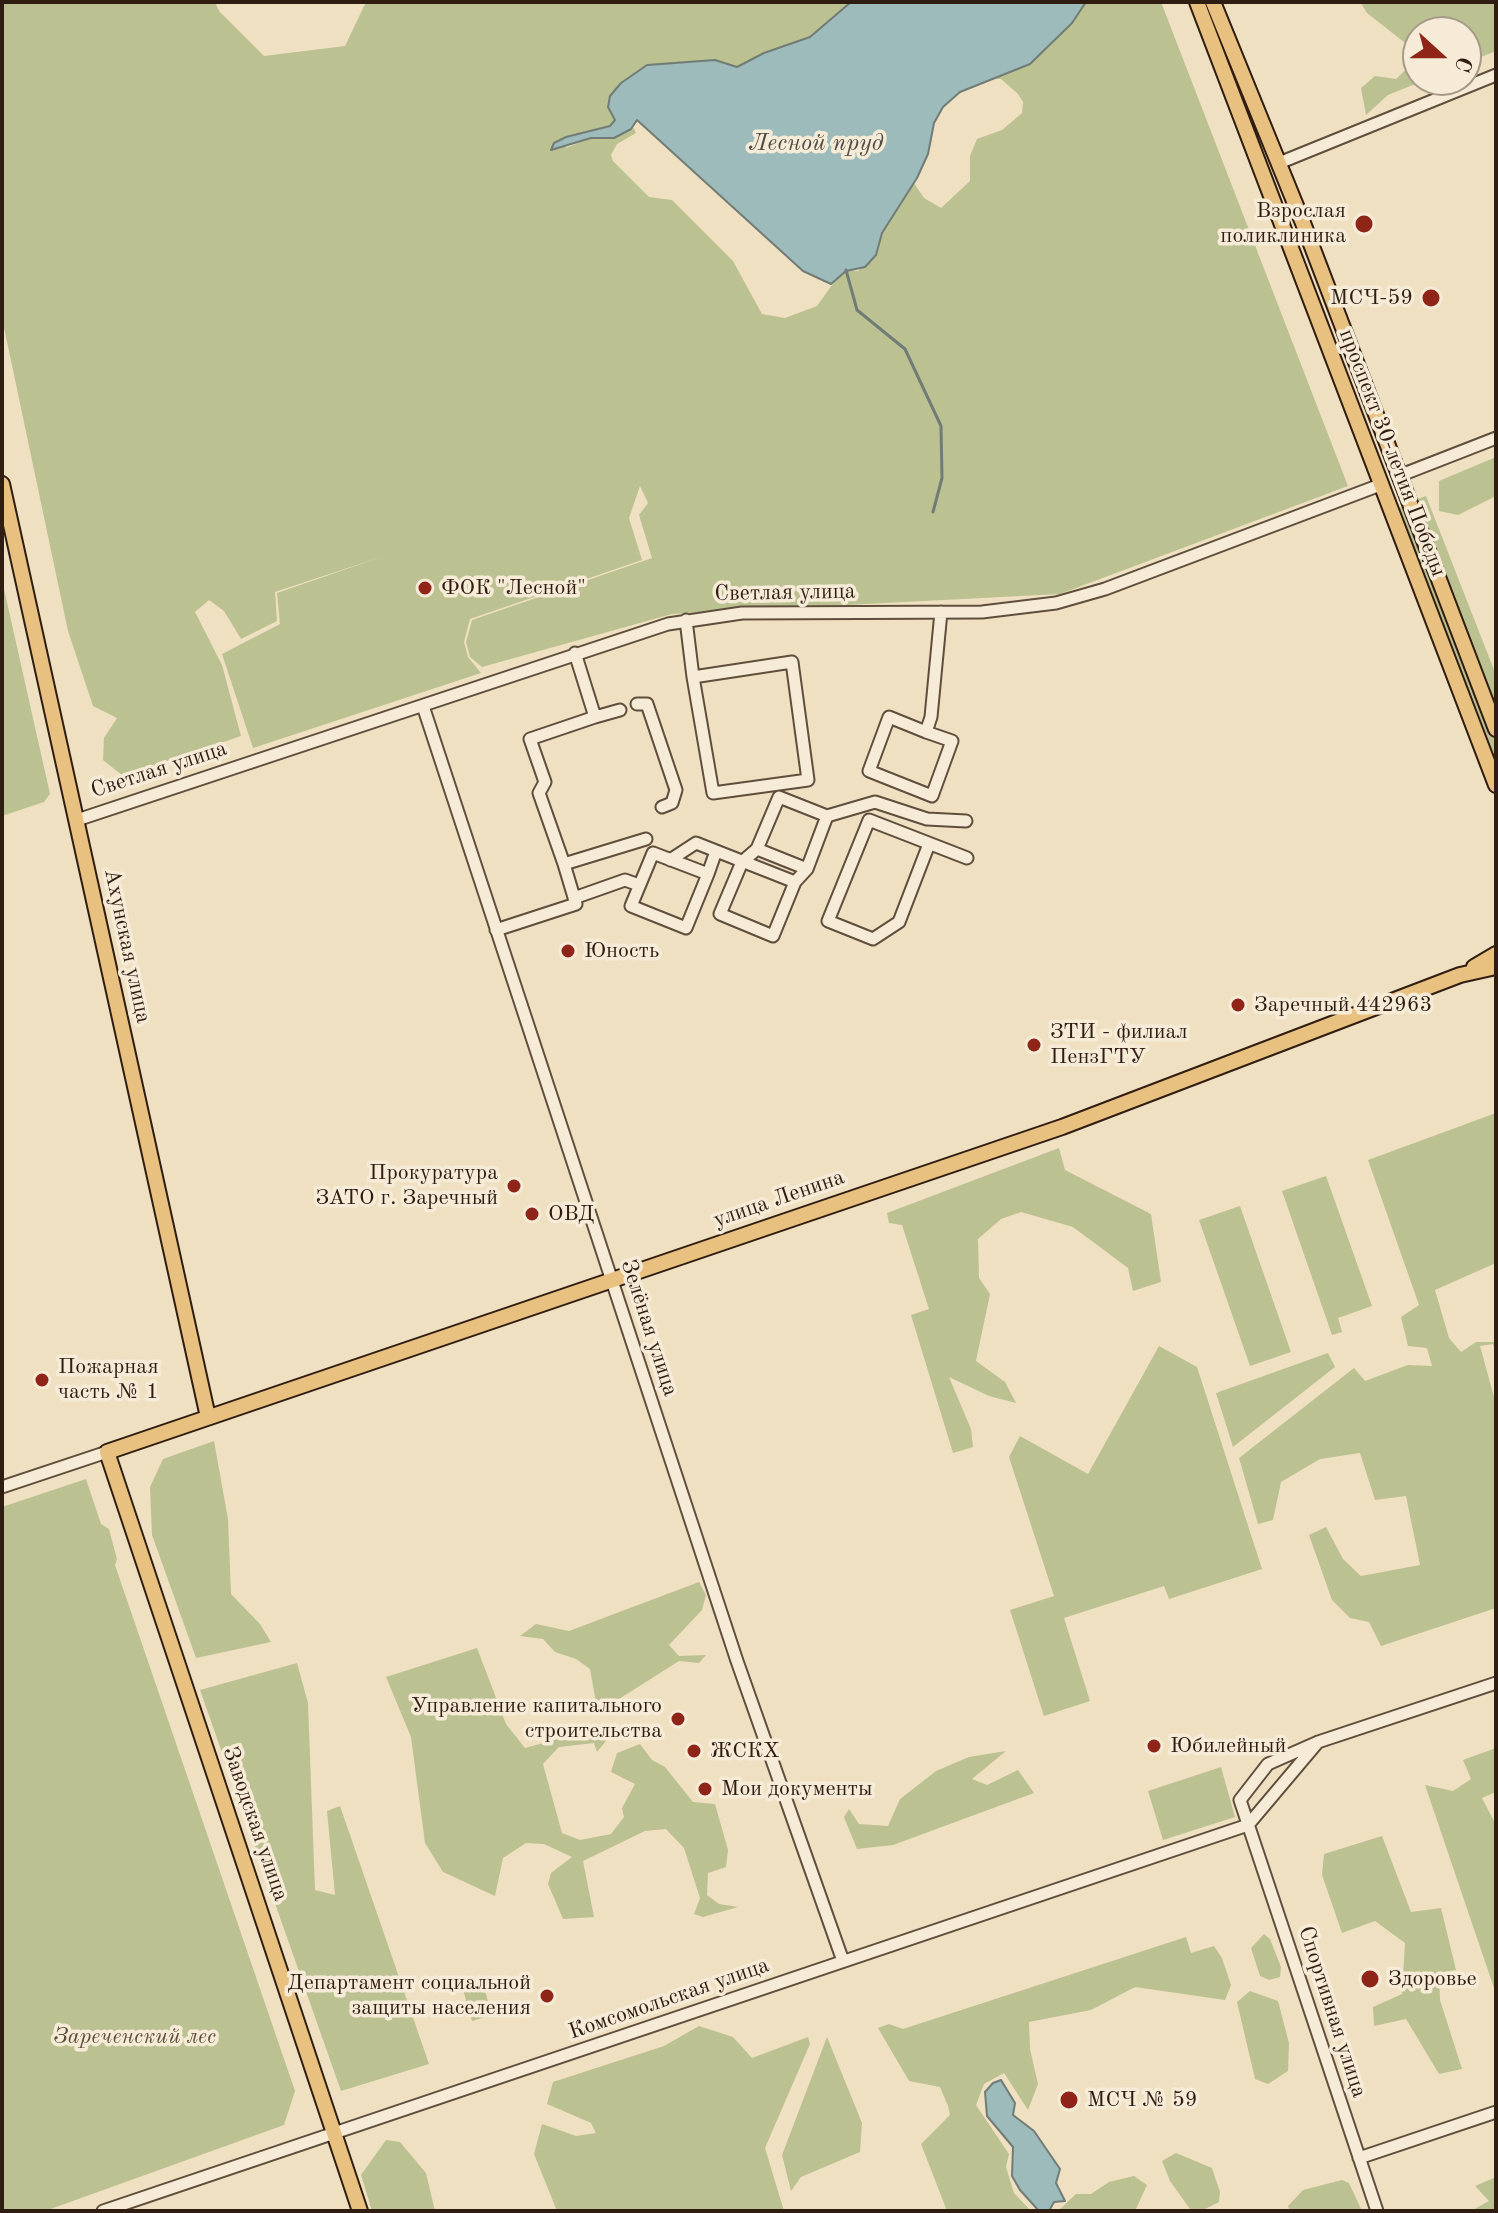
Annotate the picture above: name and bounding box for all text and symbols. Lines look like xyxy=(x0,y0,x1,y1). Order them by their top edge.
north arrow xyxy=(1402,16,1482,96)
text: С xyxy=(1450,53,1475,75)
water label: Лесной пруд xyxy=(749,130,883,158)
place label: Взрослая поликлиника xyxy=(1220,198,1346,250)
marker: Взрослая поликлиника xyxy=(1353,213,1375,235)
place label: МСЧ-59 xyxy=(1330,285,1413,311)
marker: МСЧ-59 xyxy=(1420,287,1442,309)
street label: проспект 30-летия Победы xyxy=(1333,326,1451,580)
place label: ФОК "Лесной" xyxy=(441,575,586,601)
marker: ФОК "Лесной" xyxy=(416,579,434,597)
street label: Светлая улица xyxy=(714,579,856,607)
street label: Светлая улица xyxy=(88,736,230,804)
street label: Ахунская улица xyxy=(98,866,156,1026)
place label: Юность xyxy=(584,938,659,964)
marker: Юность xyxy=(559,942,577,960)
place label: Заречный 442963 xyxy=(1254,992,1432,1018)
marker: Заречный 442963 xyxy=(1229,996,1247,1014)
place label: ЗТИ - филиал ПензГТУ xyxy=(1050,1019,1188,1070)
marker: ЗТИ - филиал ПензГТУ xyxy=(1025,1036,1043,1054)
place label: Прокуратура ЗАТО г. Заречный xyxy=(316,1160,498,1212)
street label: улица Ленина xyxy=(710,1164,848,1234)
marker: Прокуратура ЗАТО г. Заречный xyxy=(505,1177,523,1195)
place label: ОВД xyxy=(548,1201,594,1227)
marker: ОВД xyxy=(523,1205,541,1223)
street label: Зелёная улица xyxy=(615,1256,683,1400)
place label: Пожарная часть № 1 xyxy=(58,1354,159,1406)
marker: Пожарная часть № 1 xyxy=(33,1371,51,1389)
place label: Управление капитального строительства xyxy=(411,1693,662,1744)
marker: Управление капитального строительства xyxy=(669,1710,687,1728)
place label: Юбилейный xyxy=(1170,1733,1286,1759)
marker: Юбилейный xyxy=(1145,1737,1163,1755)
place label: ЖСКХ xyxy=(710,1738,779,1764)
marker: ЖСКХ xyxy=(685,1742,703,1760)
street label: Заводская улица xyxy=(216,1743,294,1905)
place label: Мои документы xyxy=(721,1776,872,1802)
marker: Мои документы xyxy=(696,1780,714,1798)
street label: Спортивная улица xyxy=(1292,1923,1372,2101)
street label: Комсомольская улица xyxy=(565,1952,773,2046)
place label: Здоровье xyxy=(1388,1966,1477,1992)
marker: Здоровье xyxy=(1359,1968,1381,1990)
place label: Департамент социальной защиты населения xyxy=(287,1970,531,2022)
marker: Департамент социальной защиты населения xyxy=(538,1987,556,2005)
park label: Зареченский лес xyxy=(54,2024,216,2050)
place label: МСЧ № 59 xyxy=(1087,2087,1198,2113)
marker: МСЧ № 59 xyxy=(1058,2089,1080,2111)

